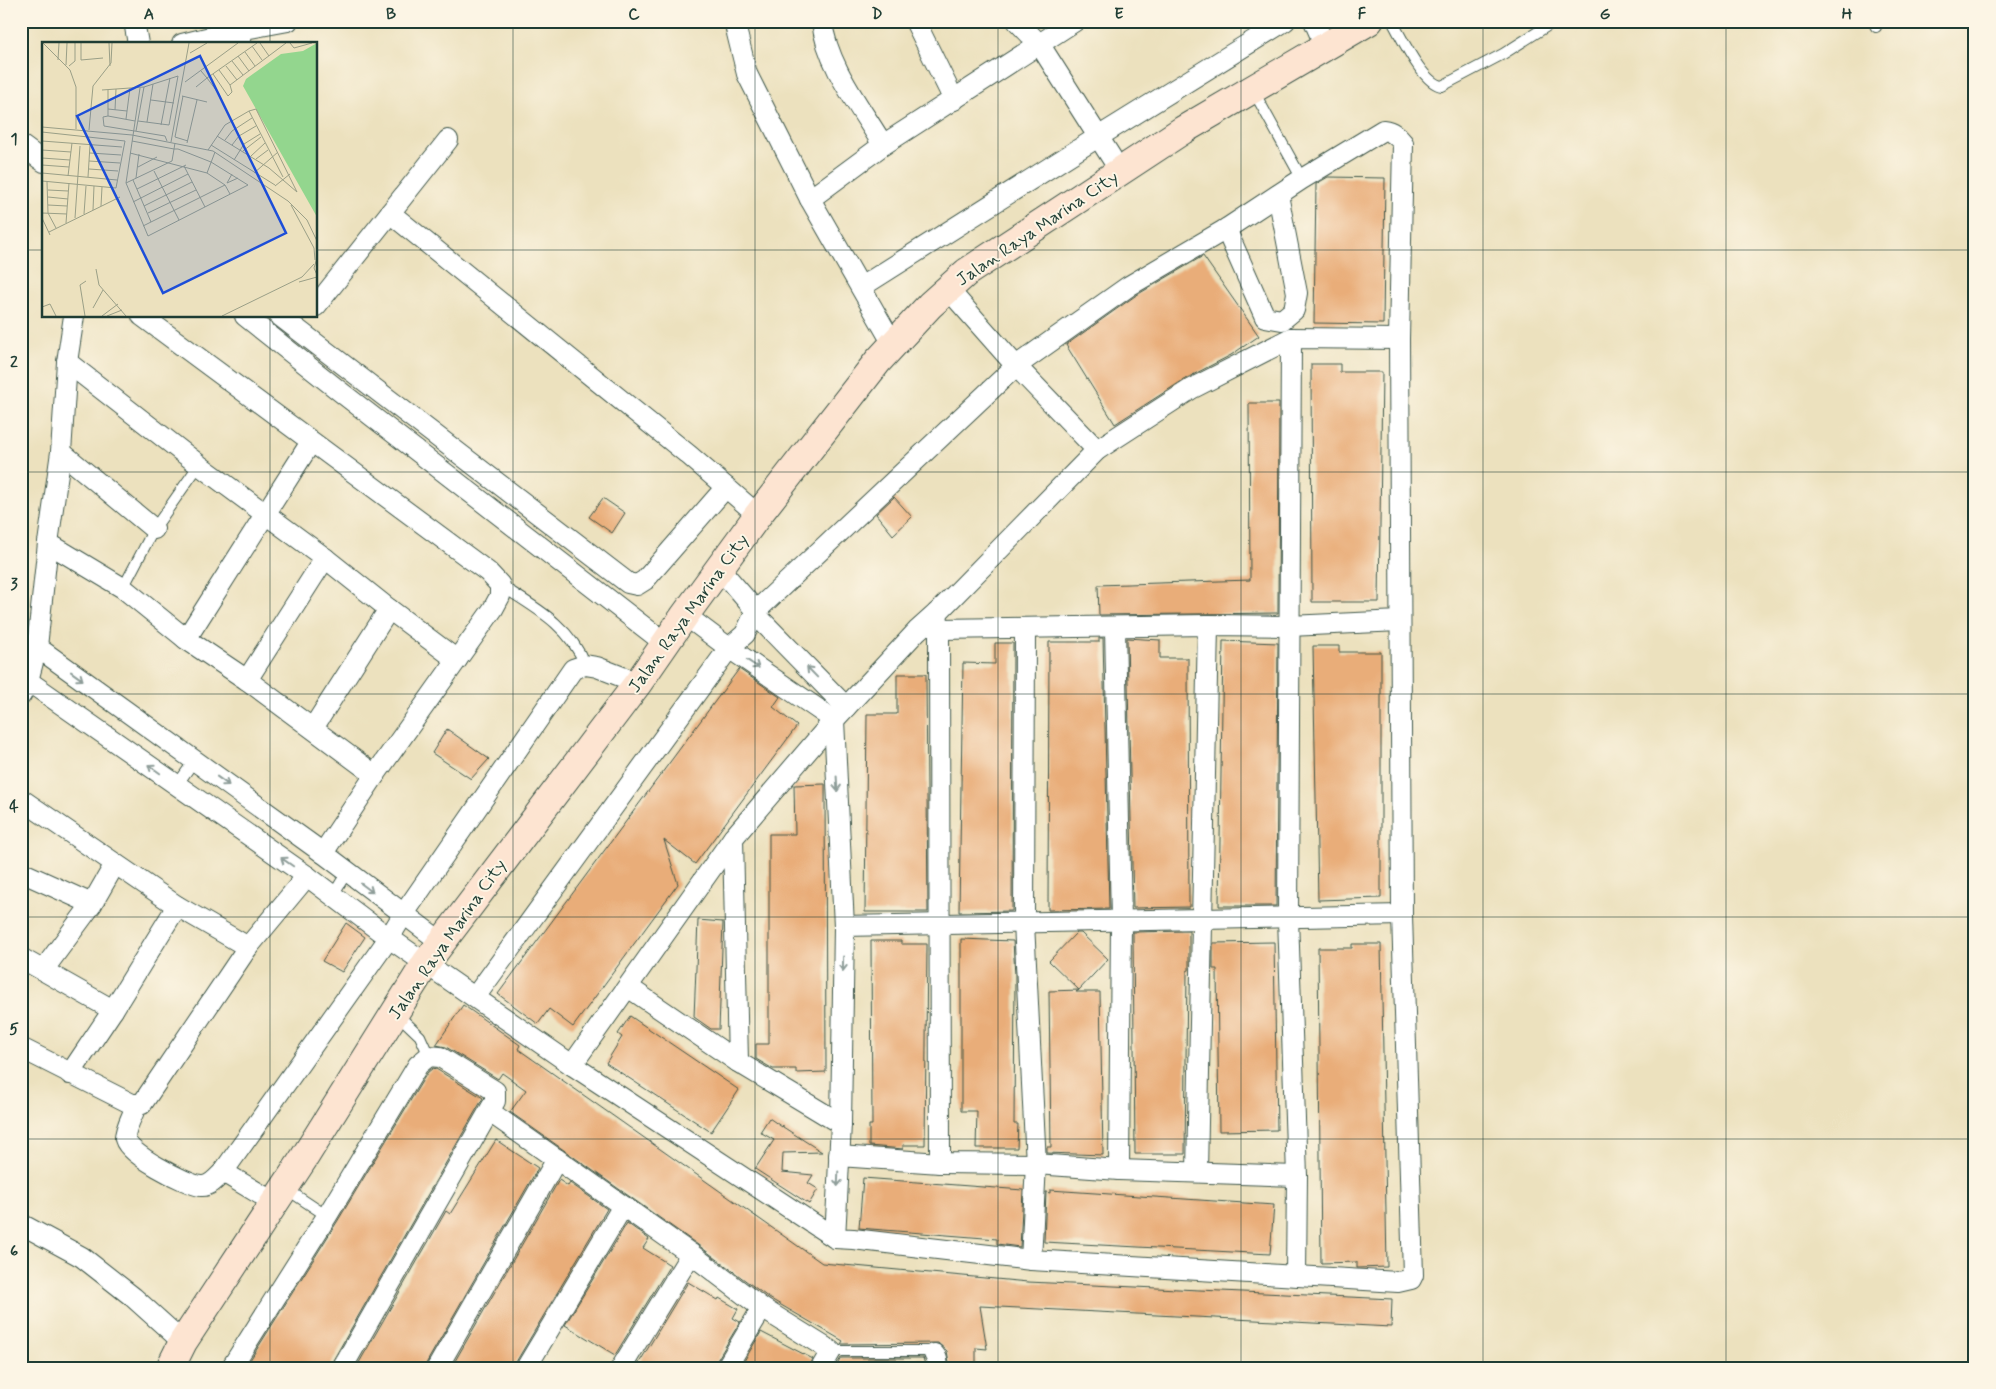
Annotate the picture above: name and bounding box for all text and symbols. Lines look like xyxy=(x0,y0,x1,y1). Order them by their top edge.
text: A xyxy=(144,4,154,25)
text: B xyxy=(386,4,396,25)
text: C xyxy=(628,4,640,25)
text: D xyxy=(871,4,883,25)
text: E xyxy=(1114,4,1124,25)
text: F xyxy=(1358,4,1367,25)
text: G xyxy=(1600,4,1611,25)
text: H xyxy=(1842,4,1853,25)
inset map xyxy=(42,42,318,318)
text: 1 xyxy=(10,129,18,150)
street label: Jalan Raya Marina City xyxy=(952,166,1123,292)
text: 2 xyxy=(10,352,18,373)
street label: Jalan Raya Marina City xyxy=(623,529,755,698)
text: 3 xyxy=(10,574,18,595)
one-way arrow xyxy=(746,659,760,669)
one-way arrow xyxy=(806,666,818,679)
one-way arrow xyxy=(70,671,84,681)
one-way arrow xyxy=(148,764,162,774)
one-way arrow xyxy=(216,776,230,786)
one-way arrow xyxy=(833,776,842,792)
text: 4 xyxy=(9,796,19,817)
street label: Jalan Raya Marina City xyxy=(383,855,512,1025)
one-way arrow xyxy=(281,857,295,867)
one-way arrow xyxy=(360,883,374,893)
one-way arrow xyxy=(838,955,848,971)
text: 5 xyxy=(9,1019,19,1040)
one-way arrow xyxy=(833,1170,842,1186)
text: 6 xyxy=(10,1241,18,1262)

